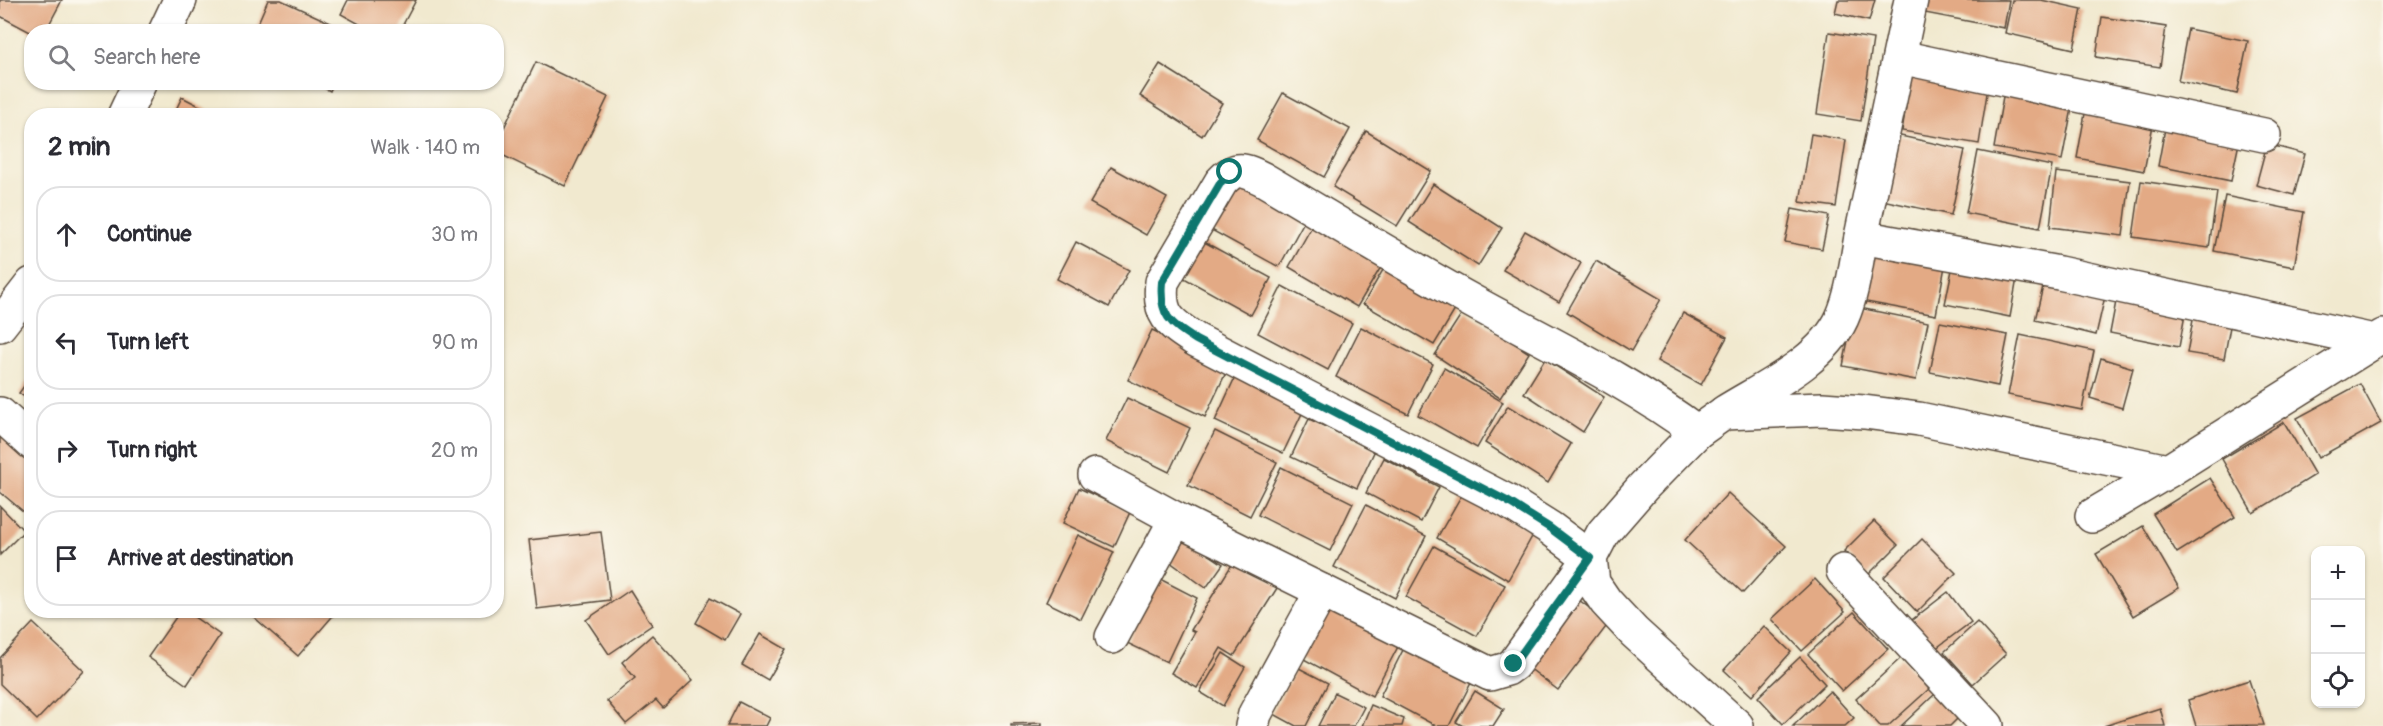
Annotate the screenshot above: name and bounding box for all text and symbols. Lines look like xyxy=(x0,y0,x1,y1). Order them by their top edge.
search box xyxy=(24,24,504,90)
icon: search xyxy=(45,41,78,74)
text: Search here xyxy=(93,43,200,71)
text: 2 min xyxy=(48,131,110,163)
text: Walk · 140 m xyxy=(370,135,480,160)
route start xyxy=(1216,158,1242,184)
icon: ahead xyxy=(50,218,83,251)
text: Continue xyxy=(107,220,191,248)
text: 30 m xyxy=(431,222,478,247)
icon: left xyxy=(50,326,83,359)
text: Turn left xyxy=(107,328,189,356)
text: 90 m xyxy=(432,330,478,355)
icon: right xyxy=(50,434,83,467)
text: Turn right xyxy=(107,436,197,464)
text: 20 m xyxy=(431,438,478,463)
icon: arrive xyxy=(50,542,83,575)
text: Arrive at destination xyxy=(107,544,293,572)
map controls xyxy=(2311,546,2365,708)
button: + xyxy=(2311,546,2365,600)
button: − xyxy=(2311,600,2365,654)
route end xyxy=(1500,650,1526,676)
button: locate xyxy=(2311,654,2365,708)

